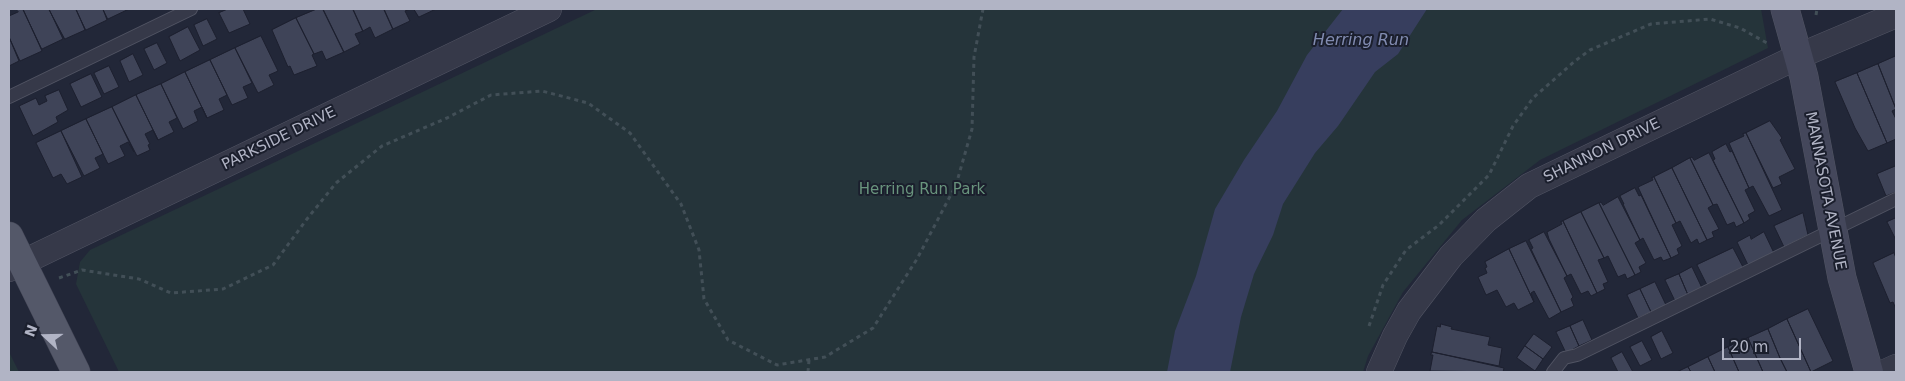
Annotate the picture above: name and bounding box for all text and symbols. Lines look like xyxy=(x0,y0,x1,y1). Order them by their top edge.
water label: Herring Run xyxy=(1313,31,1409,51)
street label: PARKSIDE DRIVE xyxy=(219,104,339,174)
street label: MANNASOTA AVENUE xyxy=(1801,110,1849,272)
street label: SHANNON DRIVE xyxy=(1541,115,1663,187)
park label: Herring Run Park xyxy=(859,181,985,199)
north arrow xyxy=(20,311,70,361)
text: N xyxy=(21,322,41,339)
scale bar xyxy=(1725,328,1804,360)
text: 20 m xyxy=(1730,338,1768,356)

